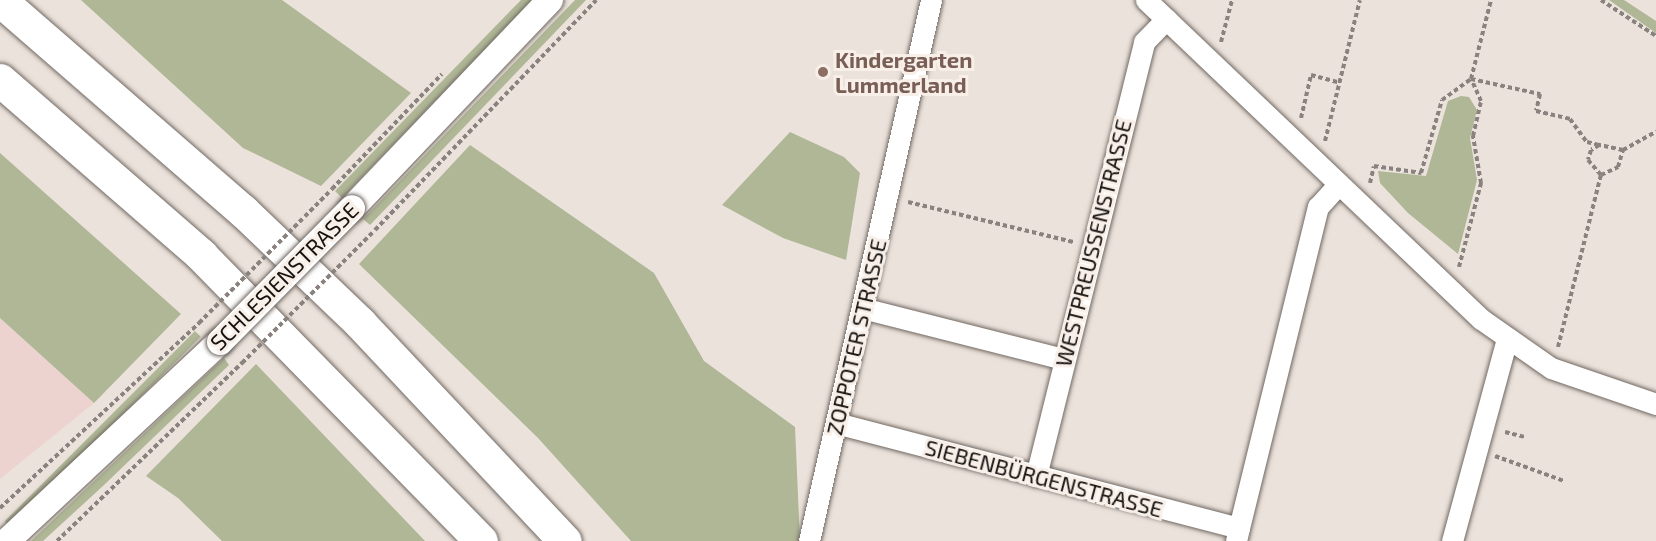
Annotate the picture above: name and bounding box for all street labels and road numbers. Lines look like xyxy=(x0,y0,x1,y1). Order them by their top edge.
street label: WESTPREUSSENSTRASSE xyxy=(1049,117,1137,369)
street label: SCHLESIENSTRASSE xyxy=(204,196,364,356)
street label: ZOPPOTER STRASSE xyxy=(821,236,891,438)
street label: SIEBENBÜRGENSTRASSE xyxy=(922,434,1166,522)

